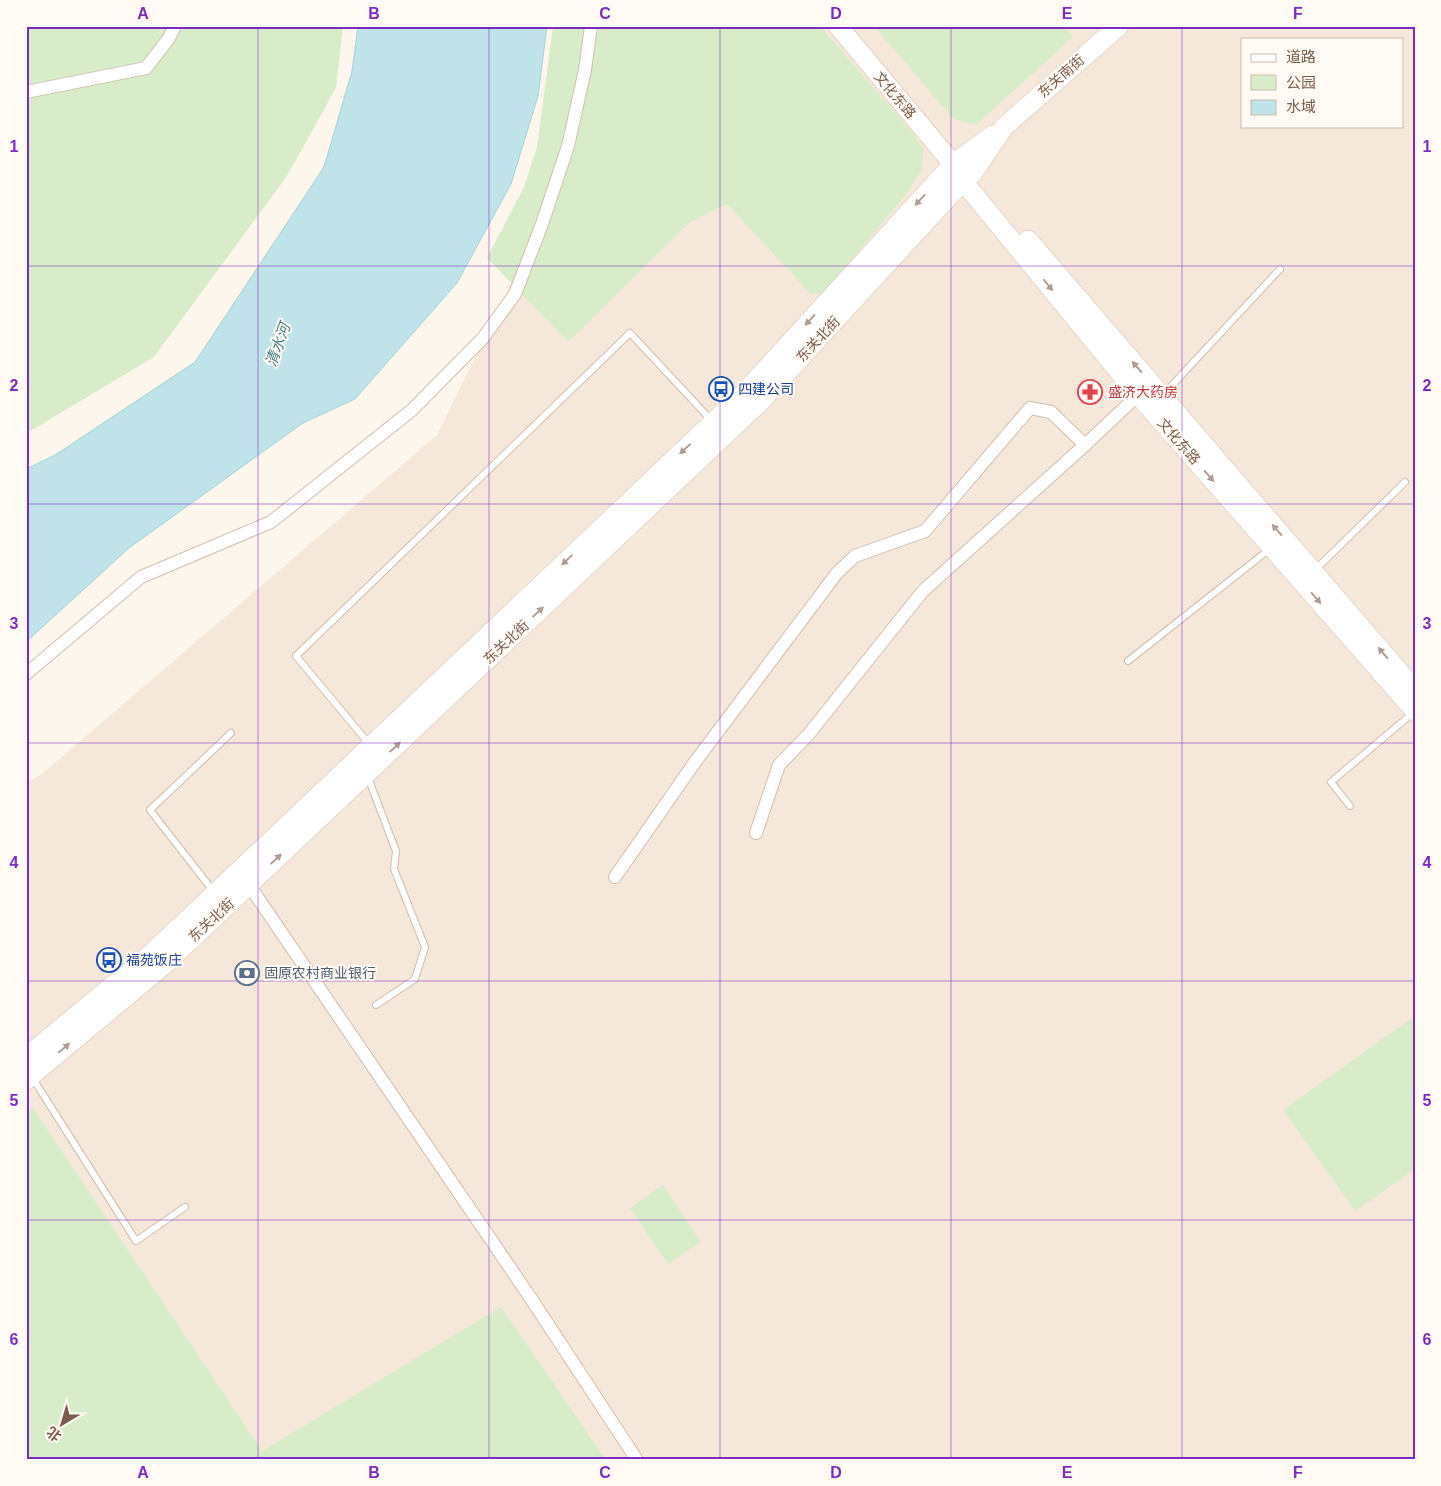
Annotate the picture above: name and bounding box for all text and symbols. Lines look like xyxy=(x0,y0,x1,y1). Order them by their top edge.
text: A xyxy=(137,5,149,22)
text: B xyxy=(368,5,380,22)
text: C xyxy=(599,5,611,22)
text: D xyxy=(830,5,842,22)
text: E xyxy=(1062,5,1073,22)
text: F xyxy=(1293,5,1303,22)
legend xyxy=(1241,38,1404,128)
text: 道路 xyxy=(1286,48,1316,65)
street label: 东关南街 xyxy=(1035,52,1087,100)
street label: 文化东路 xyxy=(871,68,919,122)
text: 公园 xyxy=(1286,74,1316,91)
text: 水域 xyxy=(1286,98,1316,115)
text: 1 xyxy=(10,138,19,155)
text: 1 xyxy=(1423,138,1432,155)
one-way arrow xyxy=(914,194,926,206)
one-way arrow xyxy=(1042,278,1053,291)
street label: 东关北街 xyxy=(793,313,843,365)
one-way arrow xyxy=(804,314,816,326)
water label: 清水河 xyxy=(262,318,294,369)
one-way arrow xyxy=(1131,360,1142,373)
bus stop icon: 四建公司 xyxy=(708,376,734,402)
text: 2 xyxy=(10,377,19,394)
text: 2 xyxy=(1423,377,1432,394)
pharmacy icon: 盛济大药房 xyxy=(1077,379,1103,405)
place label: 四建公司 xyxy=(738,381,794,397)
place label: 盛济大药房 xyxy=(1108,384,1178,400)
street label: 文化东路 xyxy=(1155,415,1203,467)
one-way arrow xyxy=(679,443,691,455)
one-way arrow xyxy=(1203,469,1215,481)
one-way arrow xyxy=(1271,524,1283,536)
one-way arrow xyxy=(561,554,573,566)
one-way arrow xyxy=(1310,592,1321,604)
one-way arrow xyxy=(532,606,544,618)
text: 3 xyxy=(10,615,19,632)
text: 3 xyxy=(1423,615,1432,632)
street label: 东关北街 xyxy=(480,617,532,667)
one-way arrow xyxy=(1378,647,1389,659)
one-way arrow xyxy=(388,741,400,753)
one-way arrow xyxy=(270,853,282,865)
text: 4 xyxy=(10,854,19,871)
text: 4 xyxy=(1423,854,1432,871)
street label: 东关北街 xyxy=(185,895,237,945)
bus stop icon: 福苑饭庄 xyxy=(96,947,122,973)
place label: 福苑饭庄 xyxy=(126,952,182,968)
bank icon: 固原农村商业银行 xyxy=(234,960,260,986)
place label: 固原农村商业银行 xyxy=(264,965,376,981)
one-way arrow xyxy=(57,1043,70,1054)
text: 5 xyxy=(10,1092,19,1109)
text: 5 xyxy=(1423,1092,1432,1109)
text: 6 xyxy=(10,1331,19,1348)
text: 6 xyxy=(1423,1331,1432,1348)
north arrow xyxy=(38,1398,88,1448)
text: 北 xyxy=(44,1424,64,1445)
text: A xyxy=(137,1464,149,1481)
text: B xyxy=(368,1464,380,1481)
text: C xyxy=(599,1464,611,1481)
text: D xyxy=(830,1464,842,1481)
text: E xyxy=(1062,1464,1073,1481)
text: F xyxy=(1293,1464,1303,1481)

